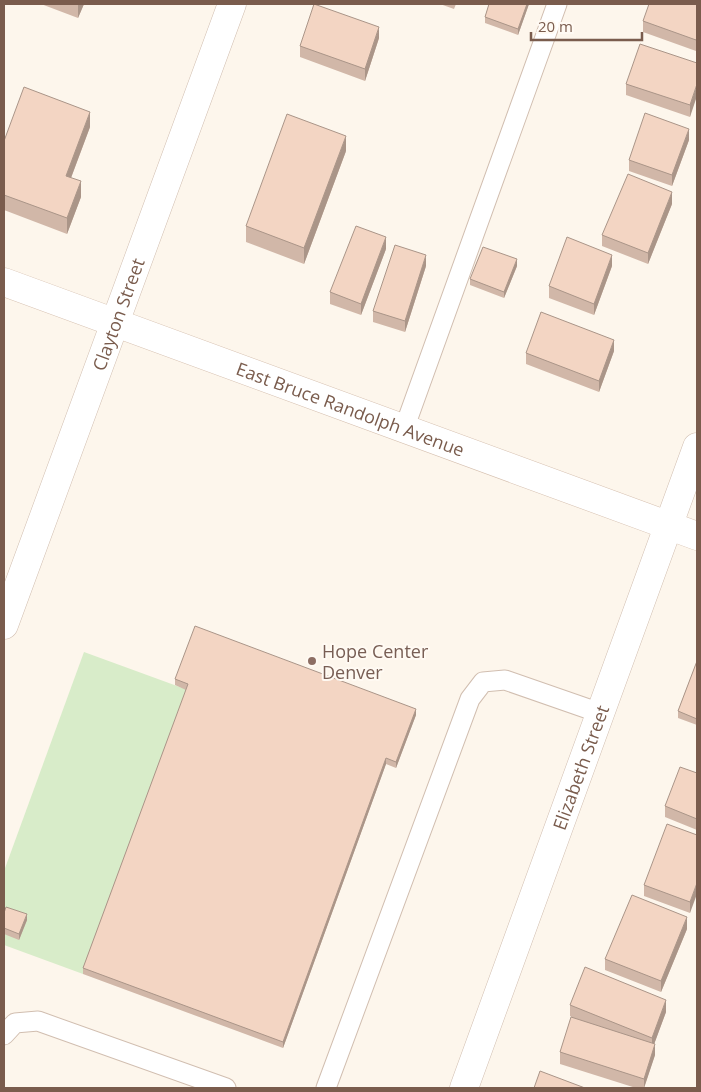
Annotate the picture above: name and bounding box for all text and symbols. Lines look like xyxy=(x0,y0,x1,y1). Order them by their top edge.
scale bar xyxy=(531,10,642,42)
text: 20 m xyxy=(538,16,573,36)
street label: Clayton Street xyxy=(86,255,150,374)
street label: East Bruce Randolph Avenue xyxy=(233,356,468,462)
place label: Hope Center Denver xyxy=(322,639,429,684)
marker: Hope Center Denver xyxy=(306,655,318,667)
street label: Elizabeth Street xyxy=(547,702,614,833)

